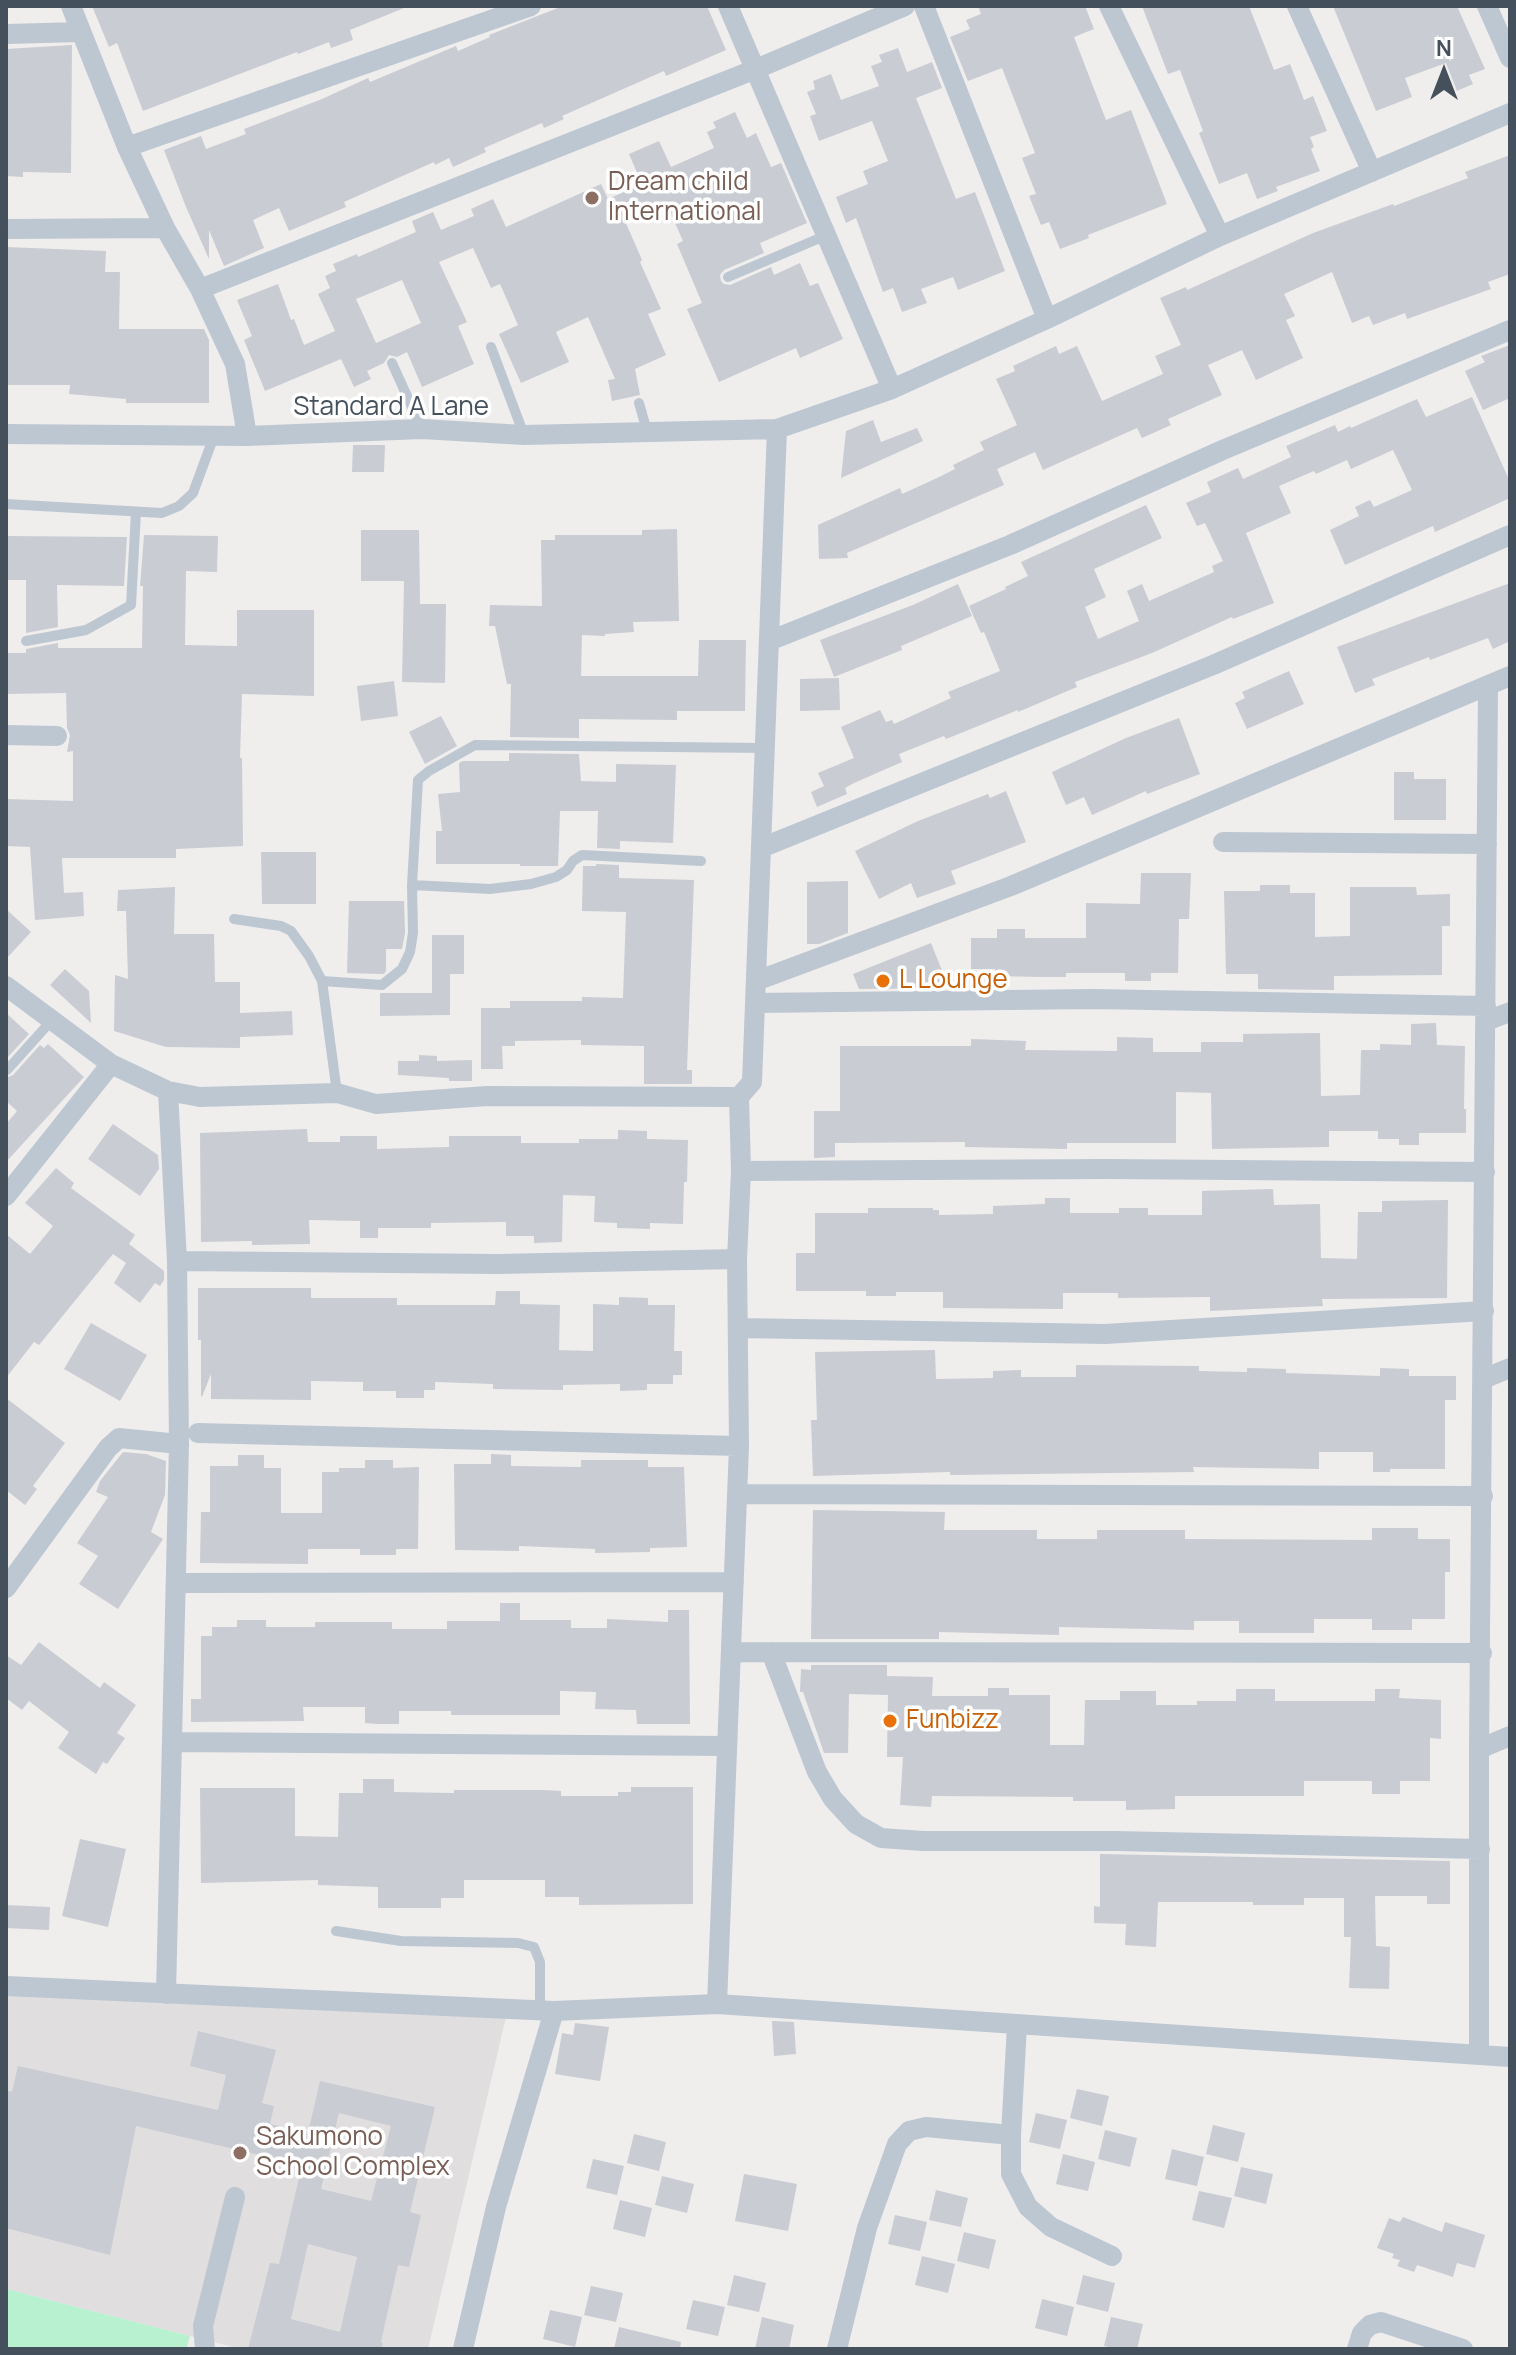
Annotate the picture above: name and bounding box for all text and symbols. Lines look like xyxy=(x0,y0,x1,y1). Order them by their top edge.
north arrow xyxy=(1404,32,1484,112)
text: N xyxy=(1436,33,1452,63)
place label: Dream child International xyxy=(608,167,762,228)
marker: Dream child International xyxy=(583,189,601,207)
street label: Standard A Lane xyxy=(293,392,489,424)
place label: L Lounge xyxy=(899,965,1008,997)
marker: L Lounge xyxy=(874,972,892,990)
place label: Funbizz xyxy=(906,1705,999,1737)
marker: Funbizz xyxy=(881,1712,899,1730)
place label: Sakumono School Complex xyxy=(256,2122,450,2184)
marker: Sakumono School Complex xyxy=(231,2144,249,2162)

